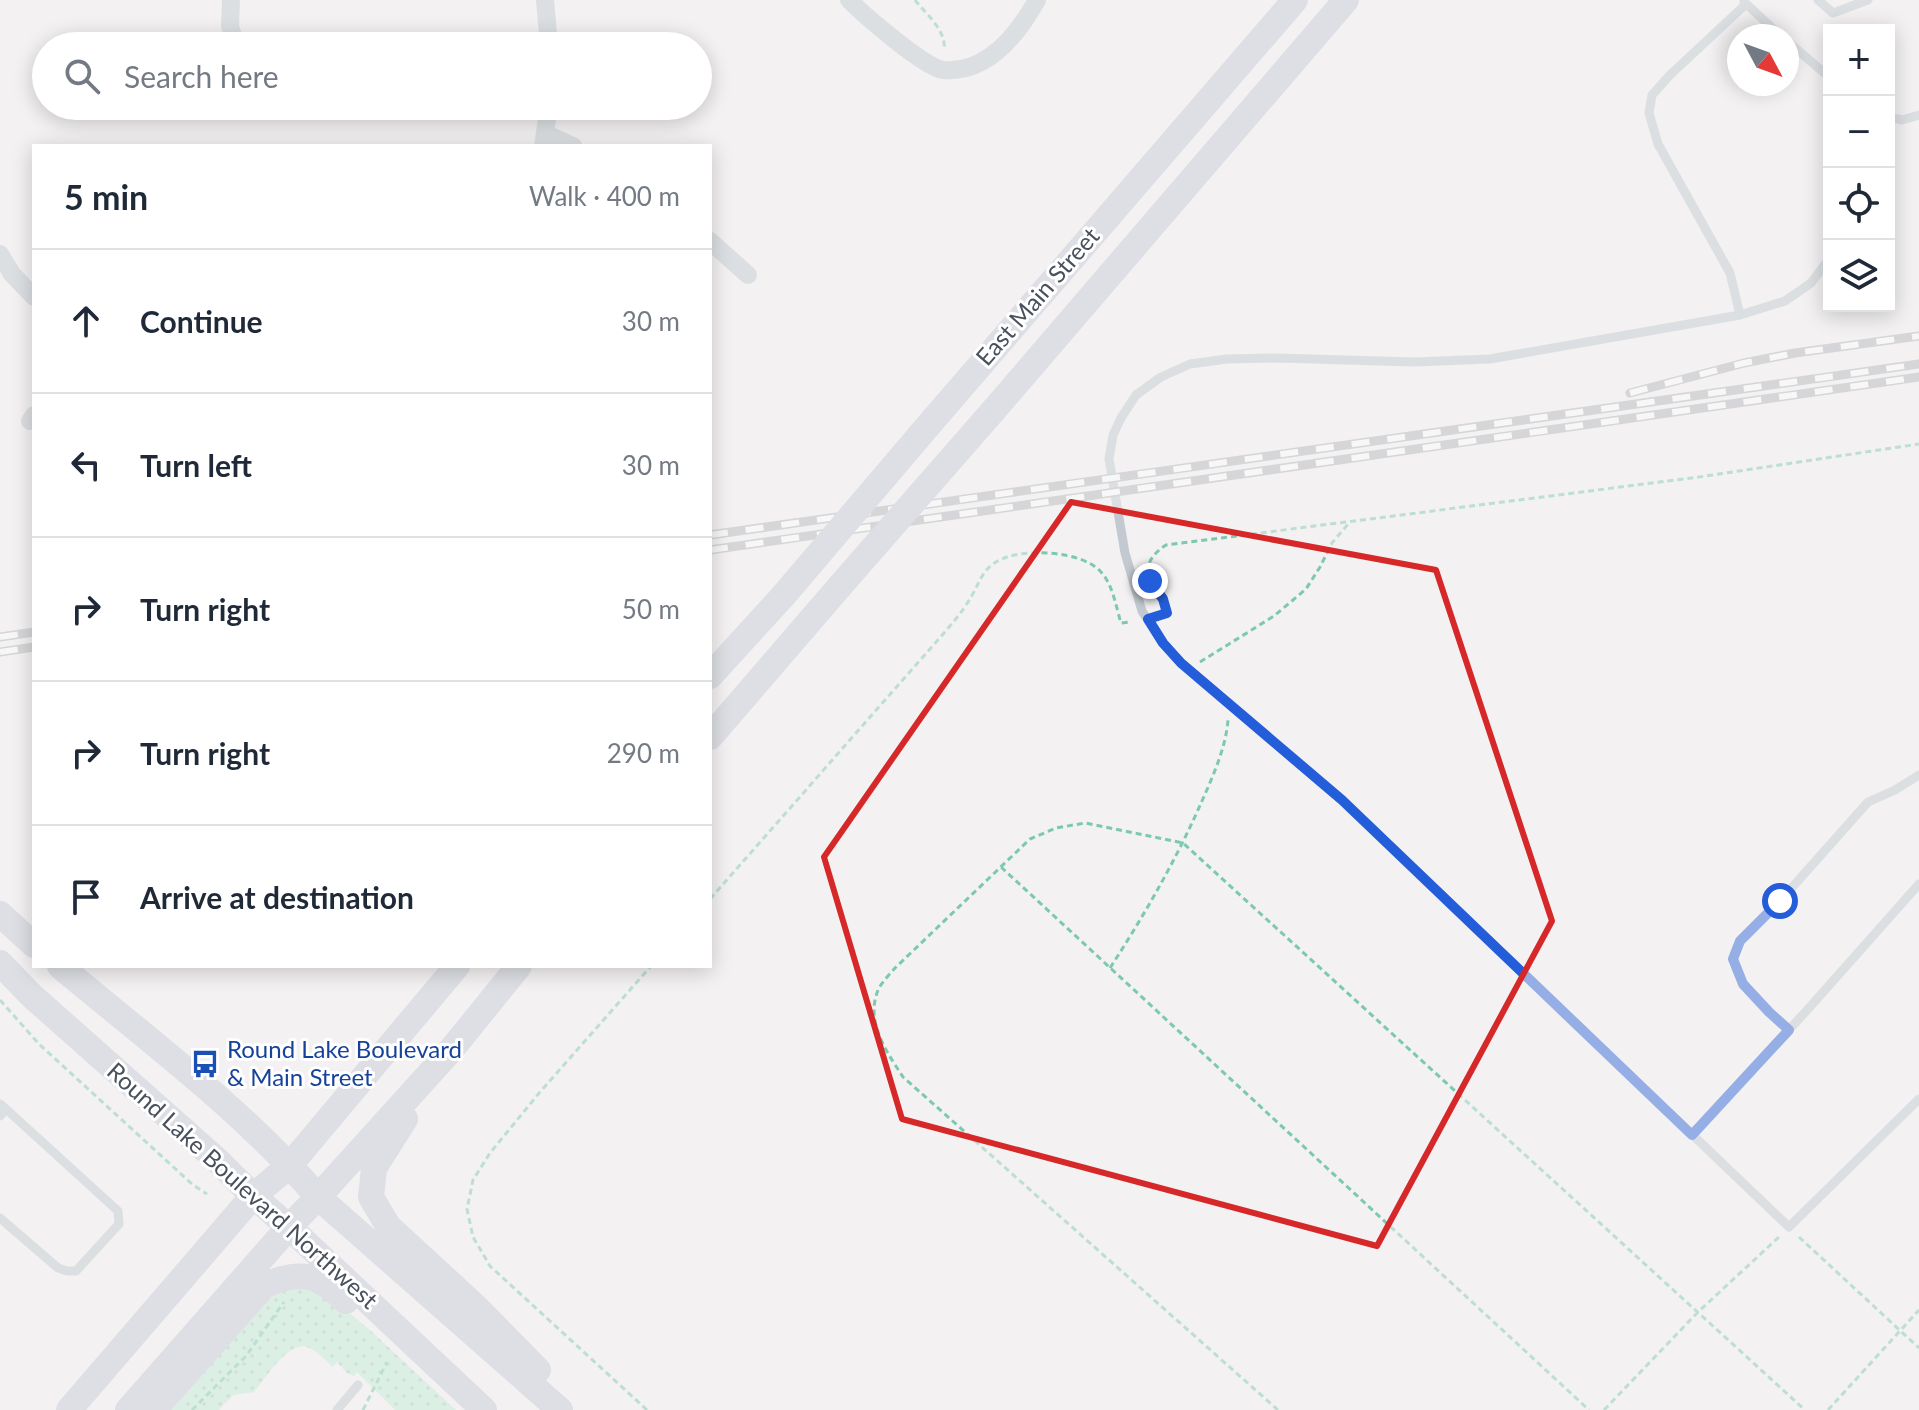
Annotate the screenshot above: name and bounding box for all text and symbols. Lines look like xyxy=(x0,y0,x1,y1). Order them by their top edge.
north arrow xyxy=(1727,24,1799,96)
map controls xyxy=(1823,24,1895,312)
button: + xyxy=(1823,24,1895,96)
search box xyxy=(32,32,712,120)
icon: search xyxy=(60,54,104,98)
text: Search here xyxy=(124,58,279,94)
button: − xyxy=(1823,96,1895,168)
button: locate xyxy=(1823,168,1895,240)
text: 5 min xyxy=(64,176,148,217)
text: Walk · 400 m xyxy=(529,180,680,212)
street label: East Main Street xyxy=(969,221,1105,371)
button: layers xyxy=(1823,240,1895,312)
icon: ahead xyxy=(64,299,108,343)
text: Continue xyxy=(140,303,263,339)
text: 30 m xyxy=(622,305,680,337)
icon: left xyxy=(64,443,108,487)
text: Turn left xyxy=(140,447,252,483)
text: 30 m xyxy=(622,449,680,481)
route end xyxy=(1132,563,1168,599)
icon: right xyxy=(64,587,108,631)
text: Turn right xyxy=(140,591,270,627)
text: 50 m xyxy=(622,593,680,625)
icon: right xyxy=(64,731,108,775)
text: Turn right xyxy=(140,735,270,771)
text: 290 m xyxy=(607,737,680,769)
icon: arrive xyxy=(64,875,108,919)
text: Arrive at destination xyxy=(140,879,414,915)
route start xyxy=(1762,883,1798,919)
place label: Round Lake Boulevard & Main Street xyxy=(227,1034,462,1091)
bus stop icon: Round Lake Boulevard & Main Street xyxy=(190,1049,220,1079)
street label: Round Lake Boulevard Northwest xyxy=(102,1056,384,1314)

